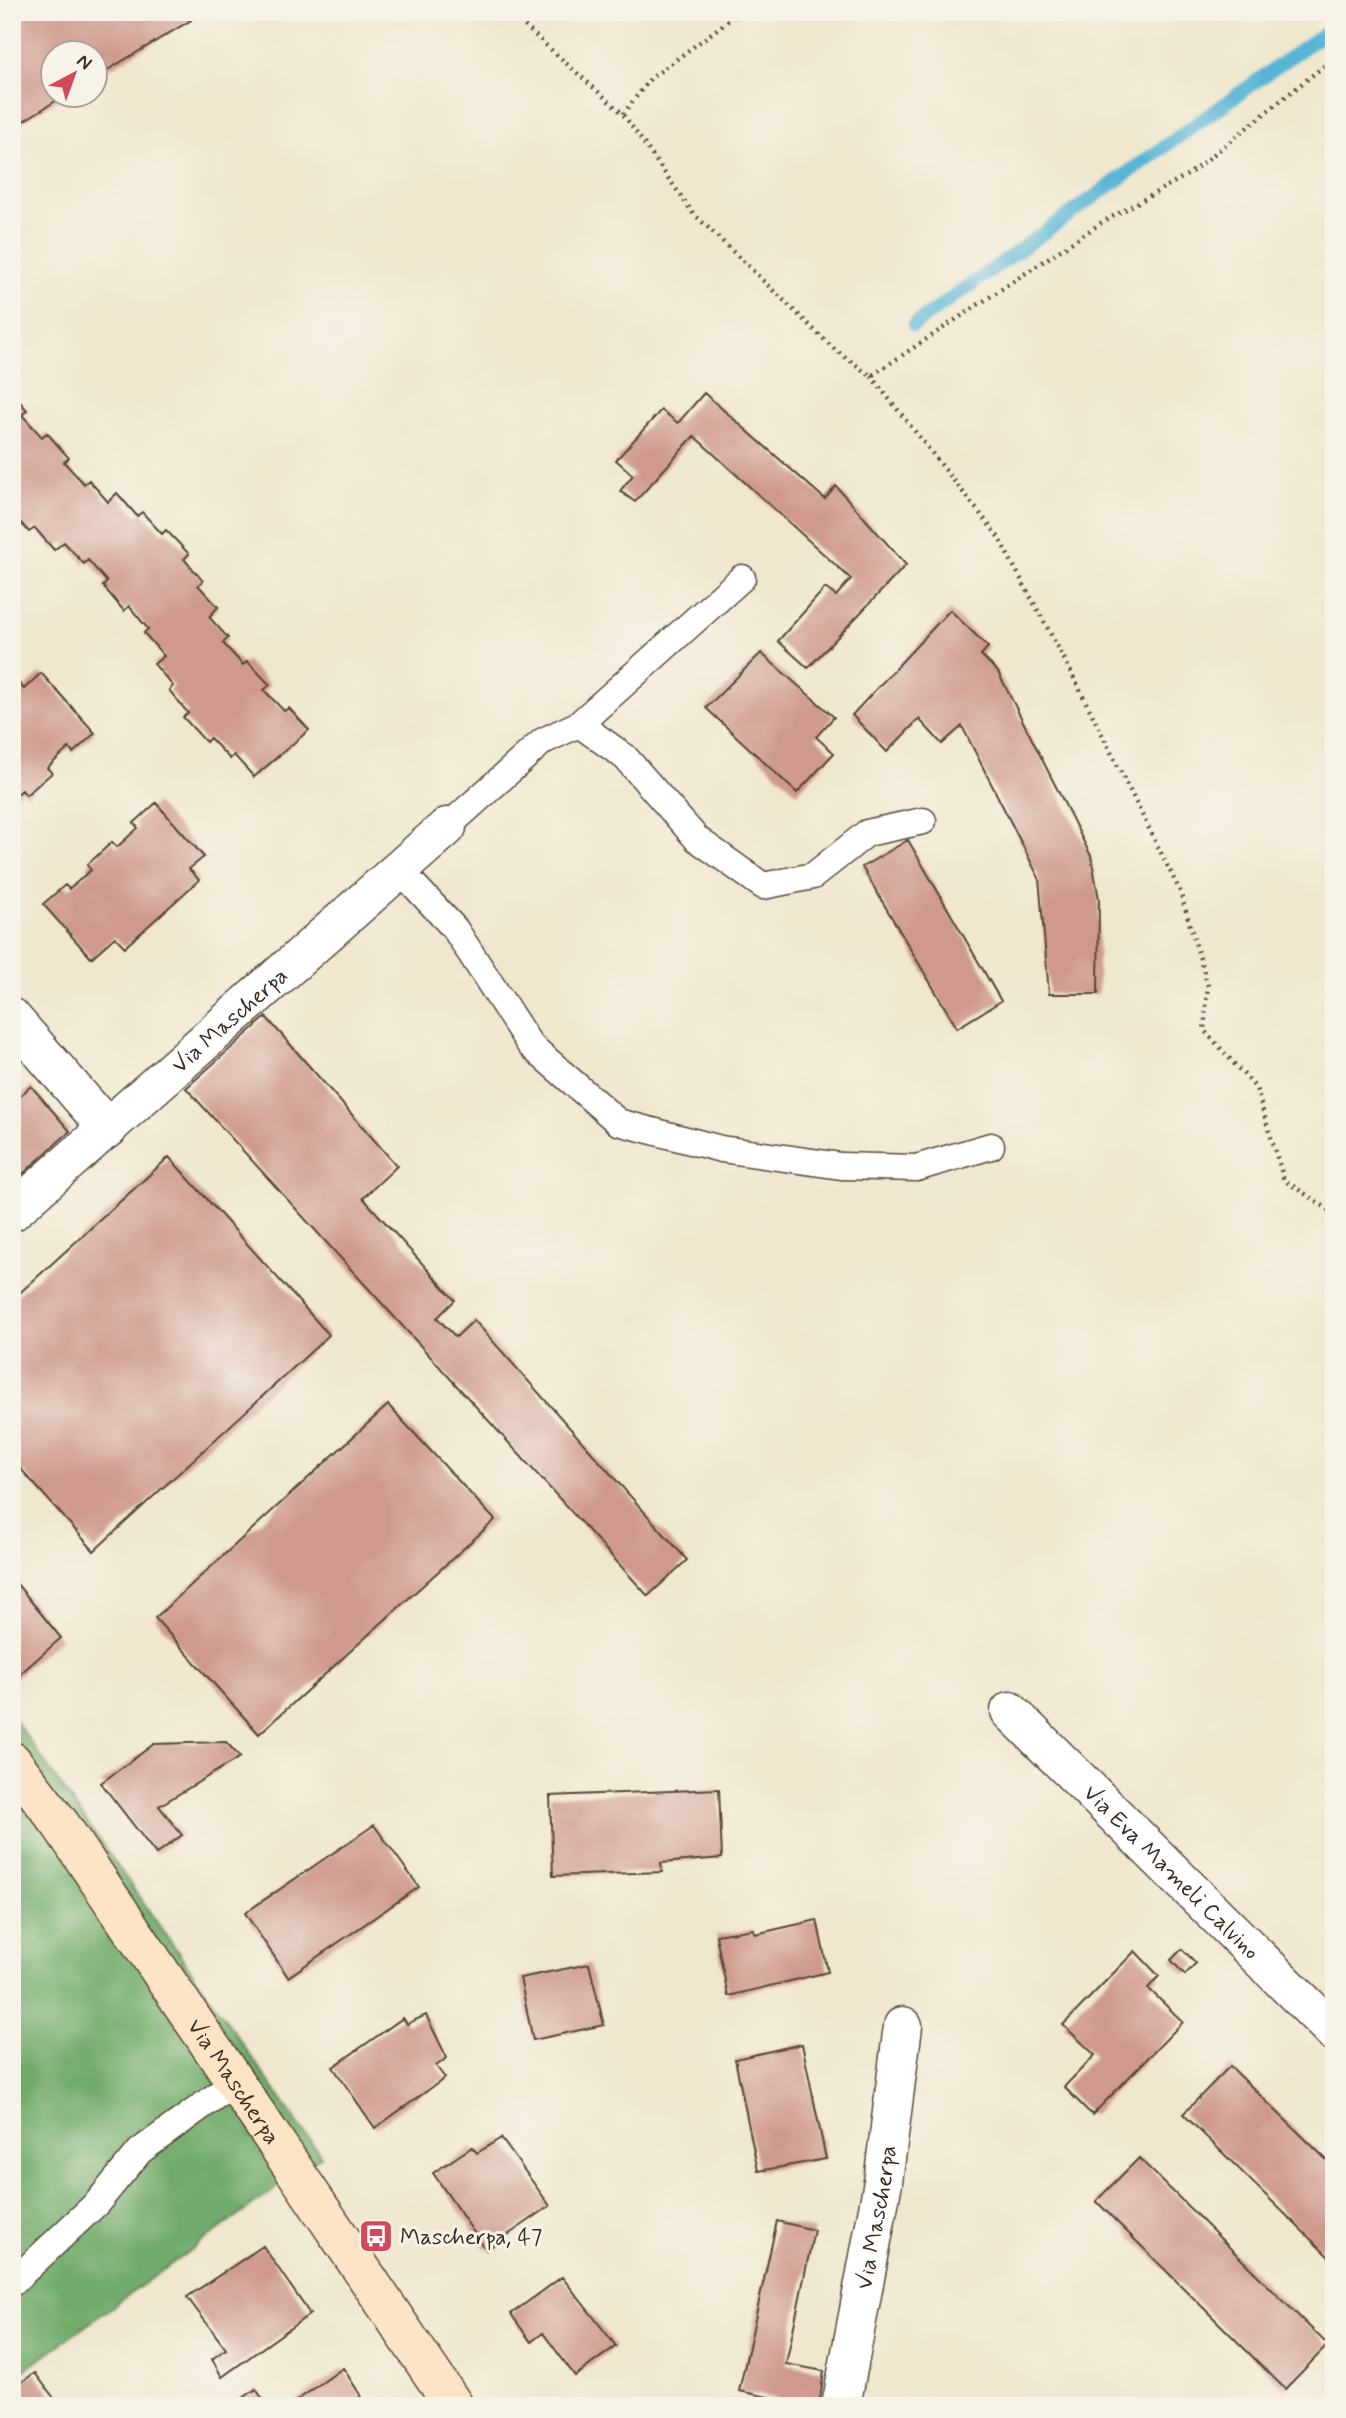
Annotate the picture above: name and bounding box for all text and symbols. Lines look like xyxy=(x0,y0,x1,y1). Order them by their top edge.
north arrow xyxy=(38,38,108,108)
text: N xyxy=(71,49,97,76)
street label: Via Mascherpa xyxy=(166,962,295,1081)
street label: Via Eva Mameli Calvino xyxy=(1076,1779,1265,1967)
street label: Via Mascherpa xyxy=(179,2014,286,2151)
street label: Via Mascherpa xyxy=(850,2144,905,2292)
bus stop icon: Mascherpa, 47 xyxy=(357,2217,395,2255)
place label: Mascherpa, 47 xyxy=(400,2223,542,2253)

